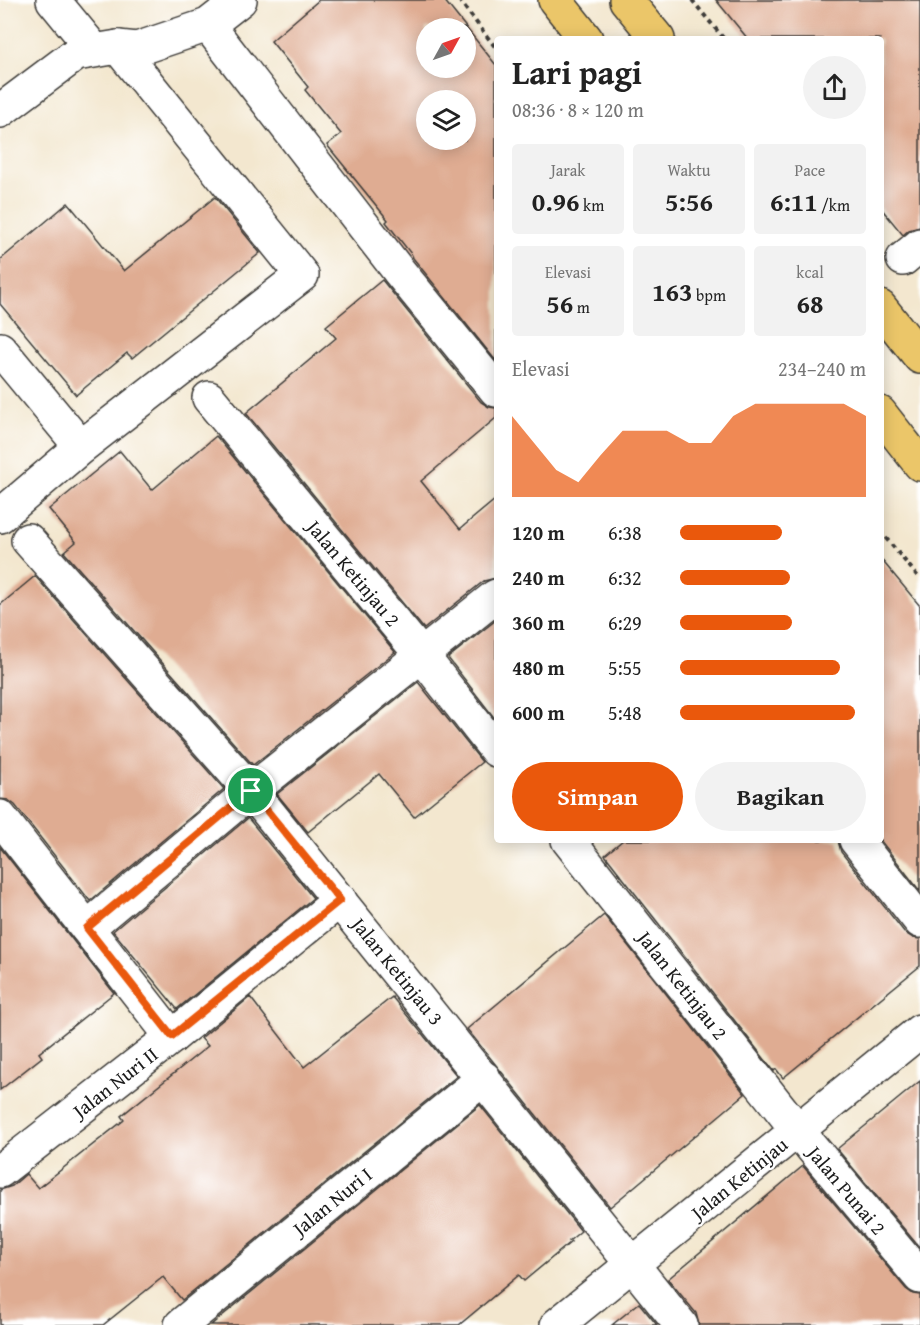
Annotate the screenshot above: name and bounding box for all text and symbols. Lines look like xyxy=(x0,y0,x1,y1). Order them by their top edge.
north arrow xyxy=(416,18,476,78)
map controls xyxy=(416,18,476,150)
text: Lari pagi xyxy=(512,48,642,96)
button: share xyxy=(803,56,866,119)
button: layers xyxy=(416,90,476,150)
text: 08:36 · 8 × 120 m xyxy=(512,95,644,124)
text: Jarak xyxy=(551,158,585,182)
text: Waktu xyxy=(668,158,710,182)
text: Pace xyxy=(795,158,825,182)
text: 0.96 xyxy=(532,182,580,221)
text: 5:56 xyxy=(665,182,713,221)
text: 6:11 xyxy=(770,182,818,221)
text: km xyxy=(580,193,604,217)
text: /km xyxy=(818,193,850,217)
text: Elevasi xyxy=(545,260,591,284)
text: kcal xyxy=(796,260,824,284)
text: 163 xyxy=(652,272,692,311)
text: bpm xyxy=(692,283,726,307)
text: 56 xyxy=(546,284,573,323)
text: 68 xyxy=(797,284,823,323)
text: m xyxy=(573,295,590,319)
text: Elevasi xyxy=(512,354,570,383)
text: 234–240 m xyxy=(778,354,866,383)
street label: Jalan Ketinjau 2 xyxy=(299,511,407,633)
text: 120 m xyxy=(512,518,565,547)
text: 6:38 xyxy=(608,518,642,547)
text: 240 m xyxy=(512,563,565,592)
text: 6:32 xyxy=(608,563,642,592)
text: 360 m xyxy=(512,608,565,637)
text: 6:29 xyxy=(608,608,642,637)
text: 480 m xyxy=(512,653,565,682)
text: 5:55 xyxy=(608,653,642,682)
text: 600 m xyxy=(512,698,565,727)
text: 5:48 xyxy=(608,698,642,727)
button: Simpan xyxy=(512,762,683,831)
button: Bagikan xyxy=(695,762,866,831)
pin xyxy=(225,765,276,816)
icon: arrive xyxy=(234,774,267,807)
street label: Jalan Ketinjau 3 xyxy=(344,909,451,1031)
street label: Jalan Ketinjau 2 xyxy=(629,922,735,1046)
street label: Jalan Nuri II xyxy=(64,1040,164,1126)
street label: Jalan Ketinjau xyxy=(682,1130,794,1228)
street label: Jalan Punai 2 xyxy=(799,1137,893,1241)
street label: Jalan Nuri I xyxy=(284,1160,378,1244)

